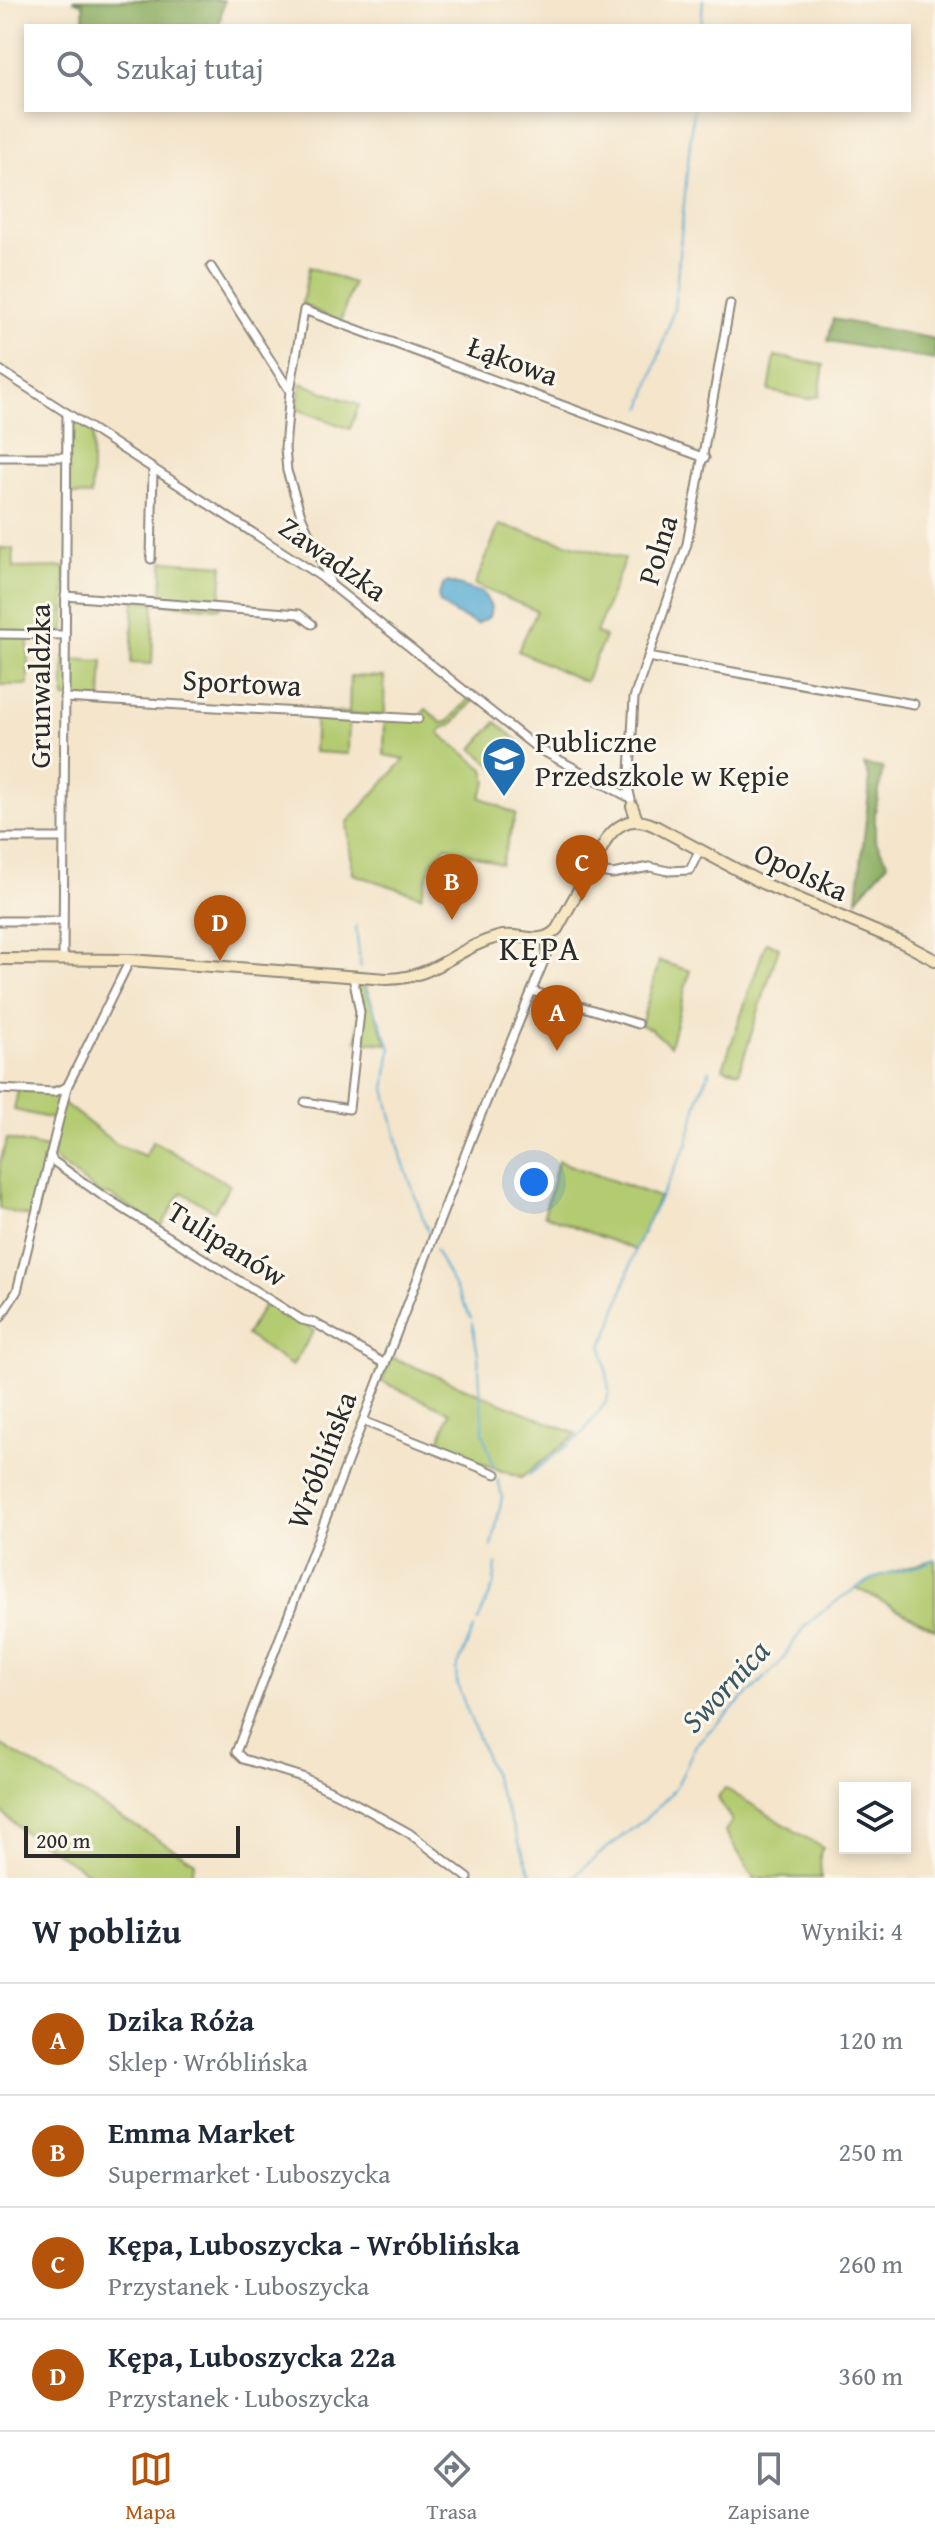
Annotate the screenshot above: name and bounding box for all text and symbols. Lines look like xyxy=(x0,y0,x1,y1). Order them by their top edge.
search box xyxy=(24,24,911,112)
icon: search xyxy=(52,46,96,90)
text: Szukaj tutaj xyxy=(116,46,264,90)
street label: Łąkowa xyxy=(462,323,565,397)
street label: Zawadzka xyxy=(270,505,397,612)
street label: Polna xyxy=(626,509,688,590)
street label: Grunwaldzka xyxy=(17,603,61,769)
street label: Sportowa xyxy=(181,657,303,707)
place label: Publiczne Przedszkole w Kępie xyxy=(535,719,789,797)
school or university icon: Publiczne Przedszkole w Kępie xyxy=(480,735,528,798)
street label: Opolska xyxy=(747,830,856,912)
pin: C xyxy=(556,835,608,901)
pin: B xyxy=(426,854,478,920)
pin: D xyxy=(194,895,246,961)
district label: KĘPA xyxy=(499,923,581,972)
pin: A xyxy=(531,985,583,1051)
your location xyxy=(514,1162,554,1202)
street label: Tulipanów xyxy=(159,1189,296,1298)
street label: Wróblińska xyxy=(275,1385,367,1535)
water label: Swornica xyxy=(669,1628,780,1743)
map controls xyxy=(839,1782,911,1854)
button: layers xyxy=(839,1782,911,1854)
scale bar xyxy=(24,1822,240,1858)
text: 200 m xyxy=(36,1824,91,1856)
text: W pobliżu xyxy=(32,1906,181,1955)
text: Wyniki: 4 xyxy=(801,1911,903,1950)
text: Dzika Róża xyxy=(108,1998,254,2042)
text: A xyxy=(50,2020,66,2059)
text: 120 m xyxy=(838,2020,903,2059)
text: Sklep · Wróblińska xyxy=(108,2042,308,2081)
text: Emma Market xyxy=(108,2110,295,2154)
text: B xyxy=(50,2132,66,2171)
text: 250 m xyxy=(838,2132,903,2171)
text: Supermarket · Luboszycka xyxy=(108,2154,391,2193)
text: Kępa, Luboszycka - Wróblińska xyxy=(108,2222,520,2266)
text: C xyxy=(51,2244,65,2283)
text: 260 m xyxy=(838,2244,903,2283)
text: Przystanek · Luboszycka xyxy=(108,2266,369,2305)
text: Kępa, Luboszycka 22a xyxy=(108,2334,396,2378)
text: D xyxy=(50,2356,66,2395)
text: 360 m xyxy=(838,2356,903,2395)
text: Przystanek · Luboszycka xyxy=(108,2378,369,2417)
tab: Mapa xyxy=(125,2447,176,2527)
tab: Trasa xyxy=(427,2447,477,2527)
tab: Zapisane xyxy=(728,2447,810,2527)

